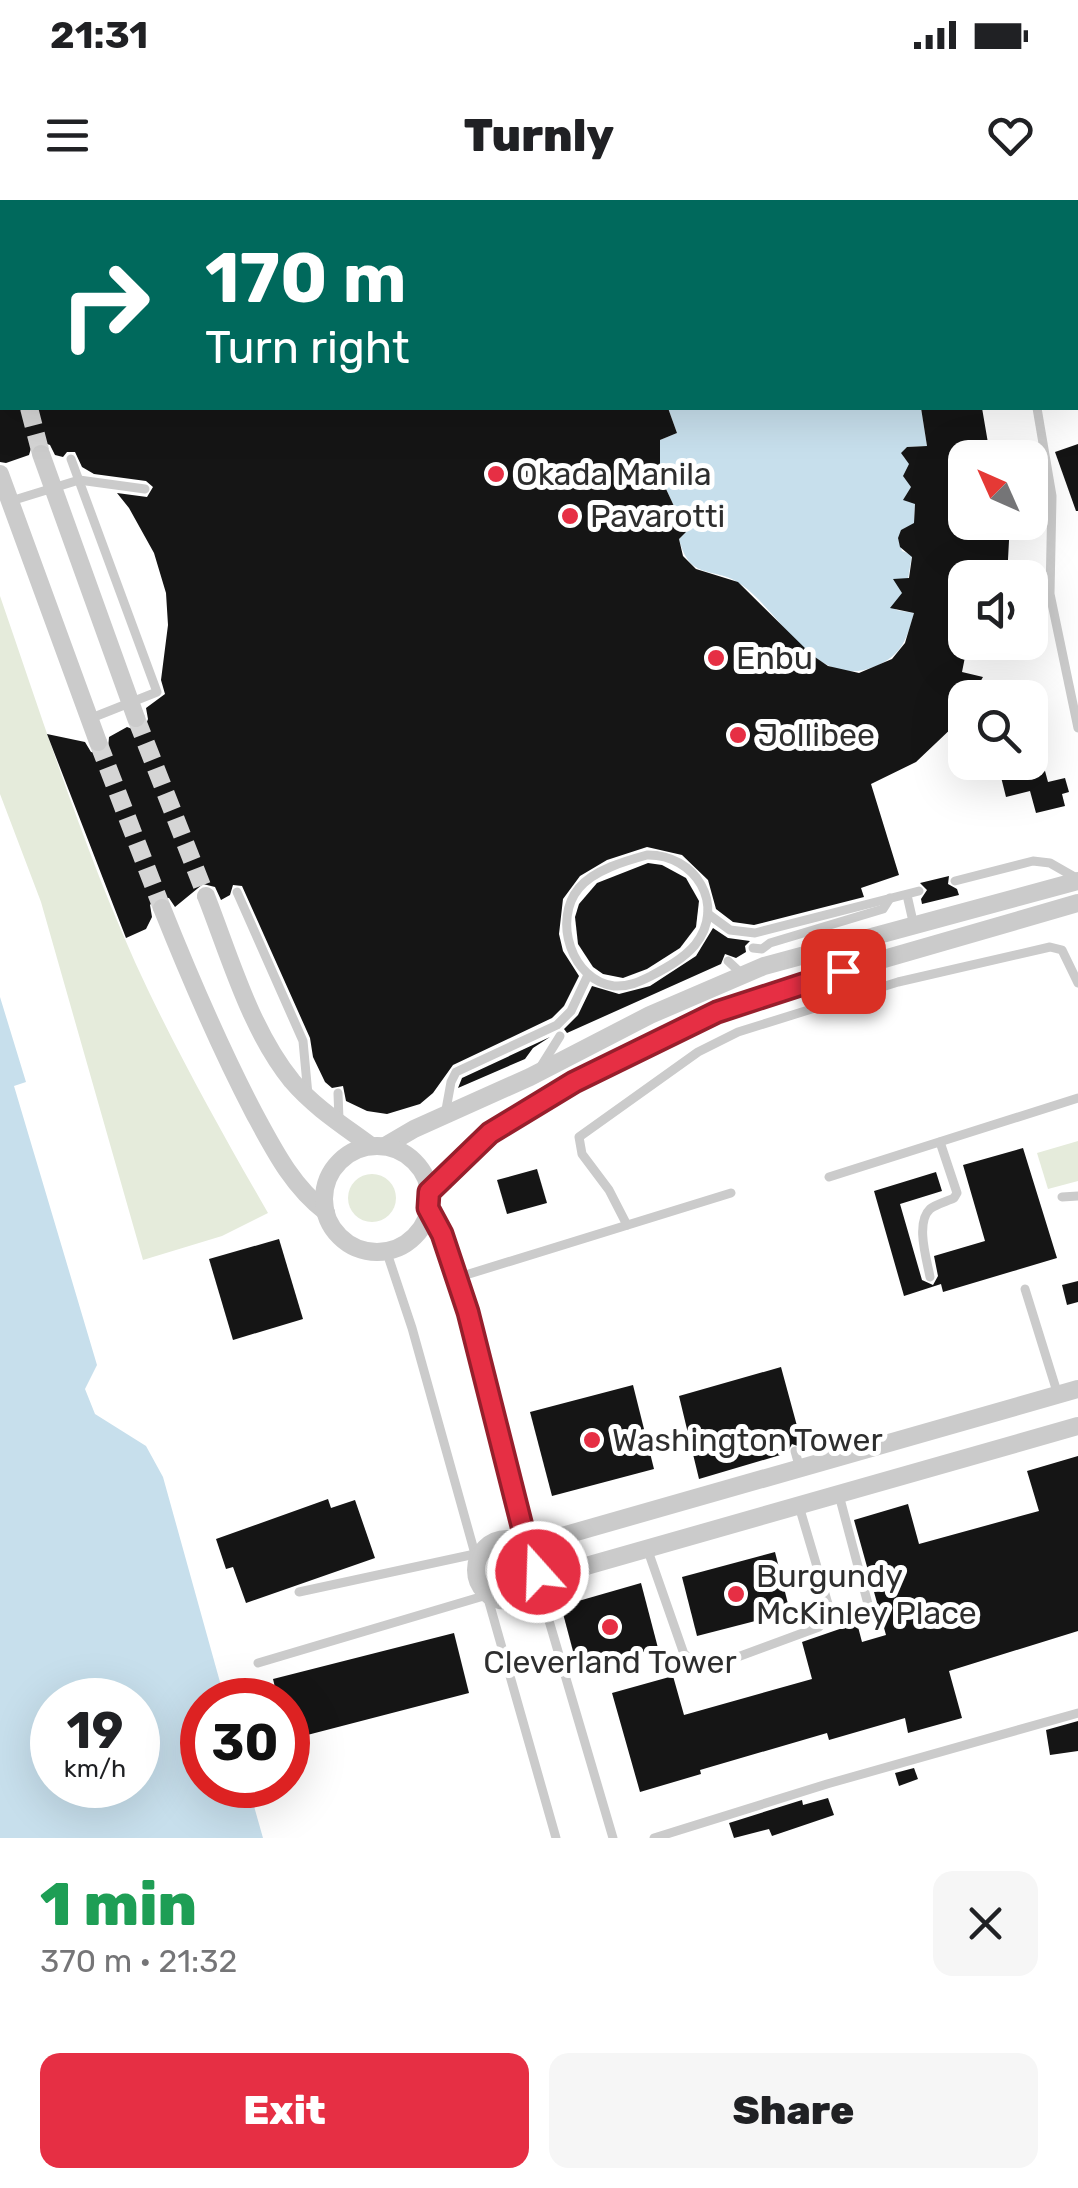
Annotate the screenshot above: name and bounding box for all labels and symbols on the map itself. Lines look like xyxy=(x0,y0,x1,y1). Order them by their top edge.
north arrow xyxy=(948,440,1048,540)
place label: Okada Manila xyxy=(516,455,712,493)
marker: Okada Manila xyxy=(485,463,507,485)
place label: Pavarotti xyxy=(590,497,725,535)
marker: Pavarotti xyxy=(559,505,581,527)
place label: Enbu xyxy=(736,639,813,677)
marker: Enbu xyxy=(705,647,727,669)
place label: Jollibee xyxy=(758,716,875,754)
marker: Jollibee xyxy=(727,724,749,746)
pin xyxy=(801,929,886,1014)
place label: Washington Tower xyxy=(612,1421,883,1459)
marker: Washington Tower xyxy=(581,1429,603,1451)
position arrow xyxy=(486,1520,590,1624)
place label: Burgundy McKinley Place xyxy=(756,1557,977,1632)
marker: Burgundy McKinley Place xyxy=(725,1583,747,1605)
marker: Cleverland Tower xyxy=(599,1616,621,1638)
place label: Cleverland Tower xyxy=(483,1643,737,1681)
speed limit sign: 30 xyxy=(180,1678,310,1808)

